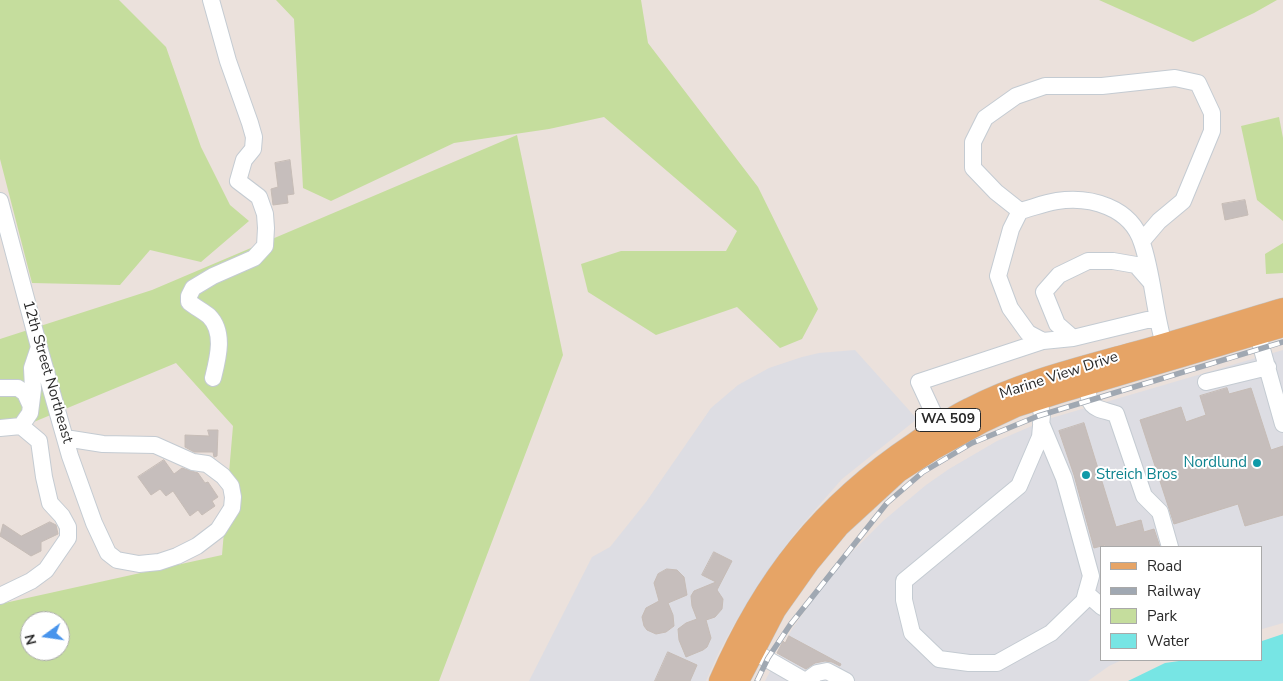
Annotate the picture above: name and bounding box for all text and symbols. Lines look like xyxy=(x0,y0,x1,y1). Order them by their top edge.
street label: 12th Street Northeast xyxy=(18,299,76,445)
street label: Marine View Drive xyxy=(997,348,1121,404)
road number: WA 509 xyxy=(916,408,980,432)
place label: Nordlund xyxy=(1183,454,1247,472)
marker: Nordlund xyxy=(1251,457,1263,469)
place label: Streich Bros xyxy=(1096,466,1177,484)
marker: Streich Bros xyxy=(1080,469,1092,481)
legend xyxy=(1100,546,1263,661)
text: Road xyxy=(1147,556,1182,576)
text: Railway xyxy=(1147,581,1201,601)
text: Park xyxy=(1147,606,1177,626)
north arrow xyxy=(20,611,70,661)
text: Water xyxy=(1147,631,1189,651)
text: N xyxy=(20,632,41,647)

